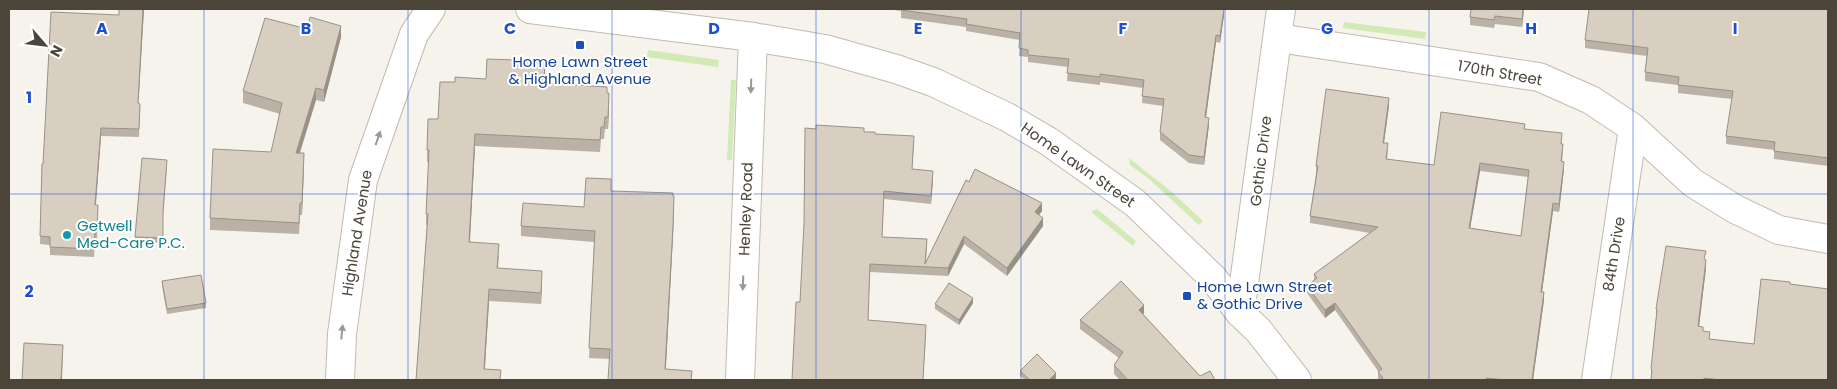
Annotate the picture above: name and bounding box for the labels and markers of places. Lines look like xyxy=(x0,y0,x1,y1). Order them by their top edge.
marker: Home Lawn Street & Highland Avenue xyxy=(574,39,586,51)
place label: Home Lawn Street & Highland Avenue xyxy=(509,51,651,89)
place label: Getwell Med-Care P.C. xyxy=(77,215,185,253)
marker: Getwell Med-Care P.C. xyxy=(61,229,73,241)
place label: Home Lawn Street & Gothic Drive xyxy=(1197,276,1332,314)
marker: Home Lawn Street & Gothic Drive xyxy=(1181,290,1193,302)

